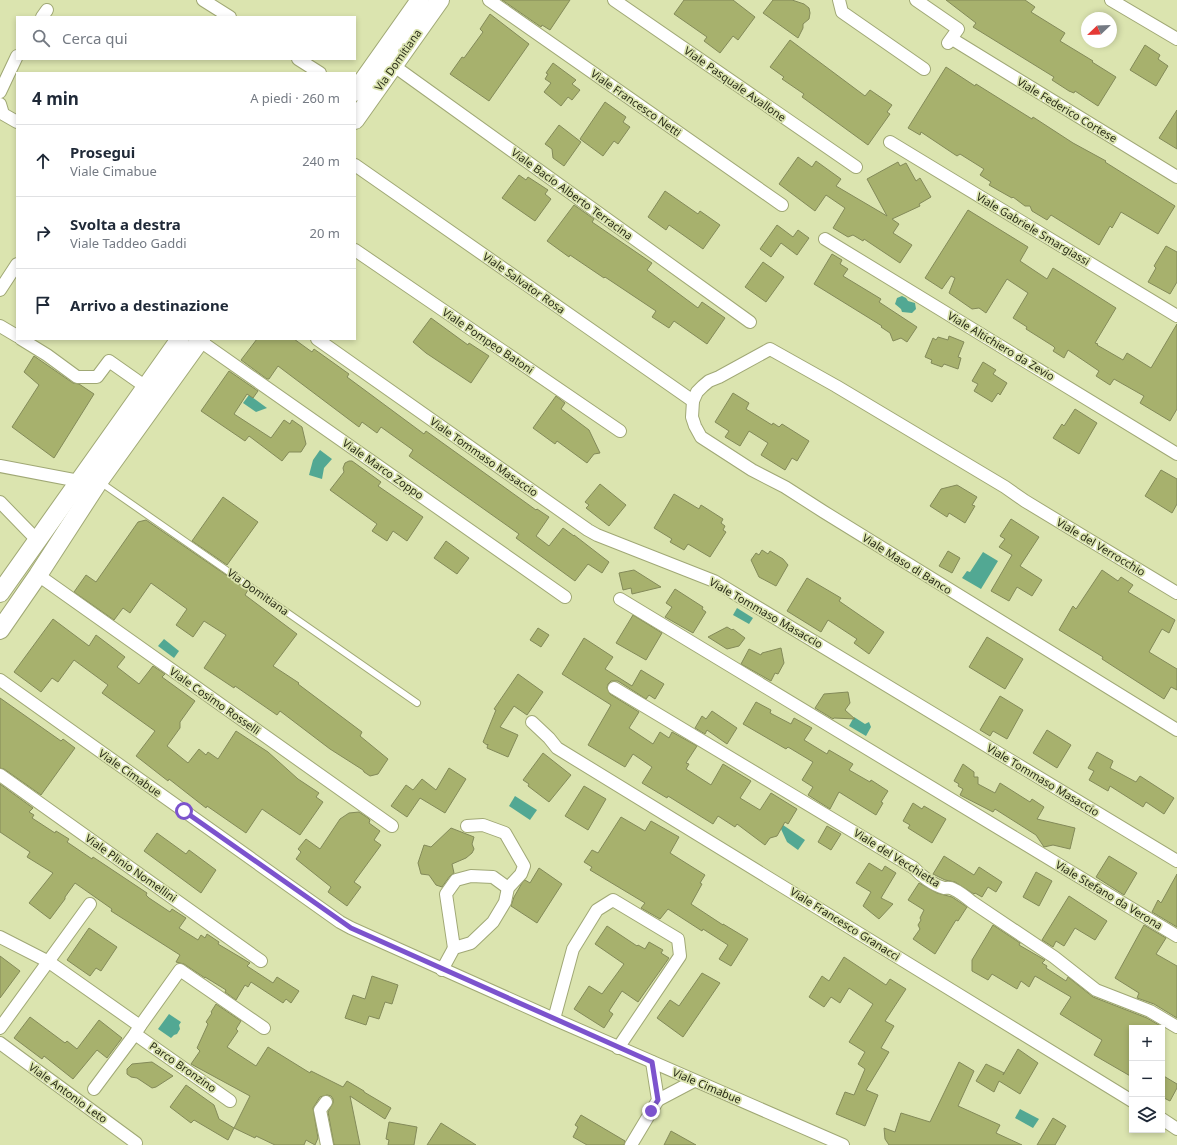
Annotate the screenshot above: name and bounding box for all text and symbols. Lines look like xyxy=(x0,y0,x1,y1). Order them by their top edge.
north arrow xyxy=(1081,12,1117,48)
search box xyxy=(16,16,356,60)
street label: Via Domitiana xyxy=(371,26,424,94)
icon: search xyxy=(30,27,52,49)
text: Cerca qui xyxy=(62,28,128,48)
street label: Viale Pasquale Avallone xyxy=(681,43,789,125)
street label: Viale Francesco Netti xyxy=(588,66,685,140)
street label: Viale Federico Cortese xyxy=(1014,74,1120,145)
text: 4 min xyxy=(32,87,79,110)
text: A piedi · 260 m xyxy=(250,89,340,107)
text: Prosegui xyxy=(70,142,135,162)
street label: Viale Bacio Alberto Terracina xyxy=(508,144,636,243)
icon: ahead xyxy=(32,150,54,172)
text: 240 m xyxy=(302,152,340,170)
text: Viale Cimabue xyxy=(70,162,157,180)
street label: Viale Gabriele Smargiassi xyxy=(974,189,1093,268)
text: Svolta a destra xyxy=(70,214,181,234)
icon: right xyxy=(32,222,54,244)
text: 20 m xyxy=(310,224,340,242)
text: Viale Taddeo Gaddi xyxy=(70,234,187,252)
street label: Viale Salvator Rosa xyxy=(480,249,568,317)
icon: arrive xyxy=(32,294,54,316)
text: Arrivo a destinazione xyxy=(70,295,229,315)
street label: Viale Pompeo Batoni xyxy=(440,304,537,377)
street label: Viale Altichiero da Zevio xyxy=(945,308,1058,384)
street label: Viale Tommaso Masaccio xyxy=(427,414,542,500)
street label: Viale Marco Zoppo xyxy=(340,435,427,502)
street label: Viale del Verrocchio xyxy=(1054,514,1149,579)
street label: Viale Maso di Banco xyxy=(860,530,955,597)
street label: Via Domitiana xyxy=(224,565,292,618)
street label: Viale Tommaso Masaccio xyxy=(707,574,826,651)
street label: Viale Cosimo Rosselli xyxy=(167,664,264,738)
street label: Viale Tommaso Masaccio xyxy=(984,740,1103,819)
street label: Viale Cimabue xyxy=(96,745,165,800)
route start xyxy=(175,802,193,820)
street label: Viale del Vecchietta xyxy=(851,825,943,890)
street label: Viale Plinio Nomellini xyxy=(82,830,180,905)
street label: Viale Stefano da Verona xyxy=(1053,857,1166,933)
street label: Viale Francesco Granacci xyxy=(787,884,903,964)
map controls xyxy=(1129,1025,1165,1133)
button: + xyxy=(1129,1025,1165,1061)
street label: Parco Bronzino xyxy=(147,1038,220,1095)
street label: Viale Antonio Leto xyxy=(26,1059,111,1126)
button: − xyxy=(1129,1061,1165,1097)
street label: Viale Cimabue xyxy=(670,1064,744,1107)
button: layers xyxy=(1129,1097,1165,1133)
route end xyxy=(642,1102,660,1120)

